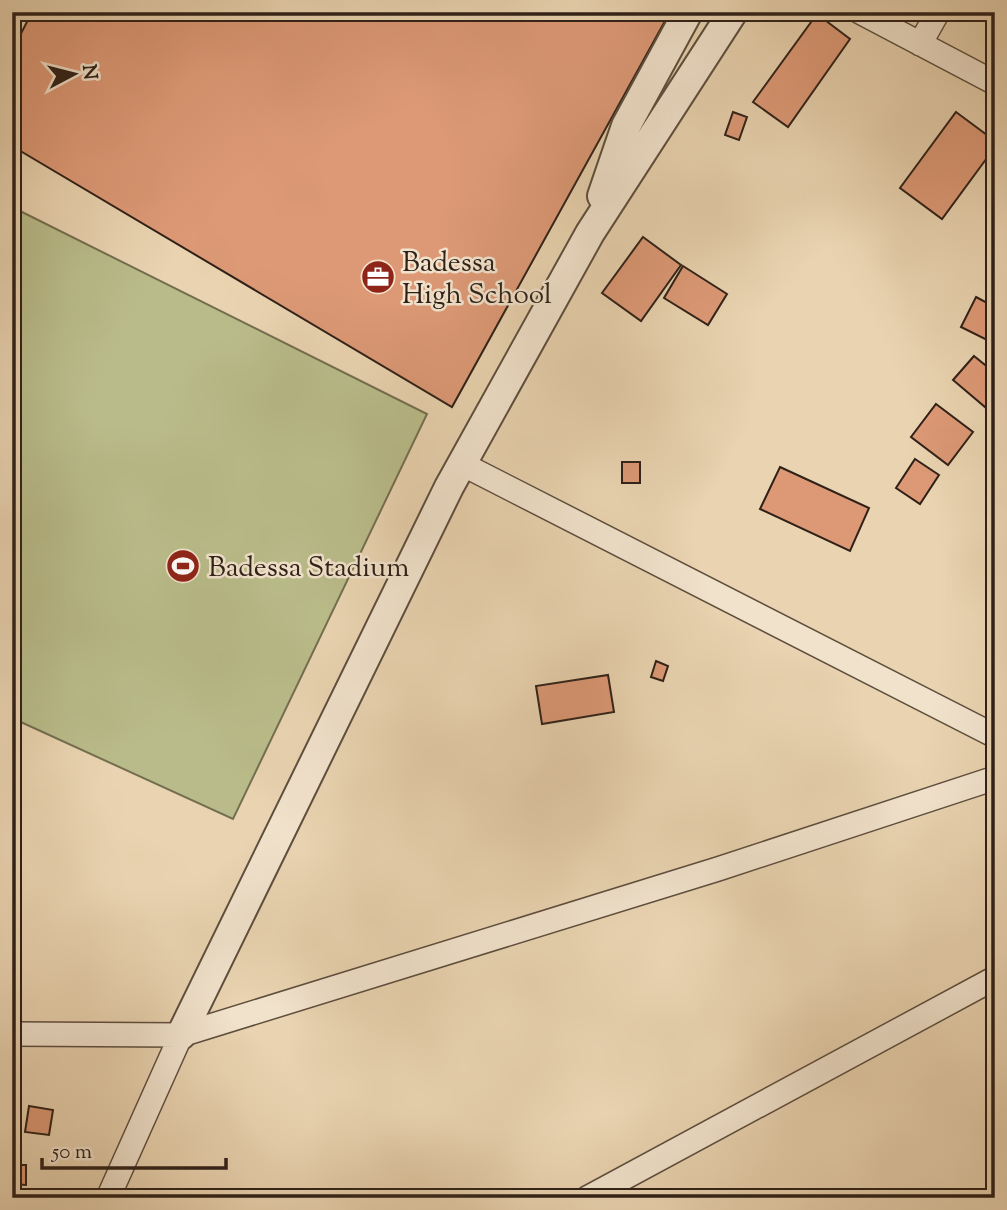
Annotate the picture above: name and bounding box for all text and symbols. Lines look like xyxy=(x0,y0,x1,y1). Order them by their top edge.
north arrow xyxy=(38,38,108,108)
text: N xyxy=(74,63,103,81)
place label: Badessa High School xyxy=(402,244,552,316)
office icon: Badessa High School xyxy=(359,258,397,296)
sports icon: Badessa Stadium xyxy=(164,547,202,585)
place label: Badessa Stadium xyxy=(208,549,409,589)
scale bar xyxy=(42,1126,226,1170)
text: 50 m xyxy=(51,1138,92,1168)

